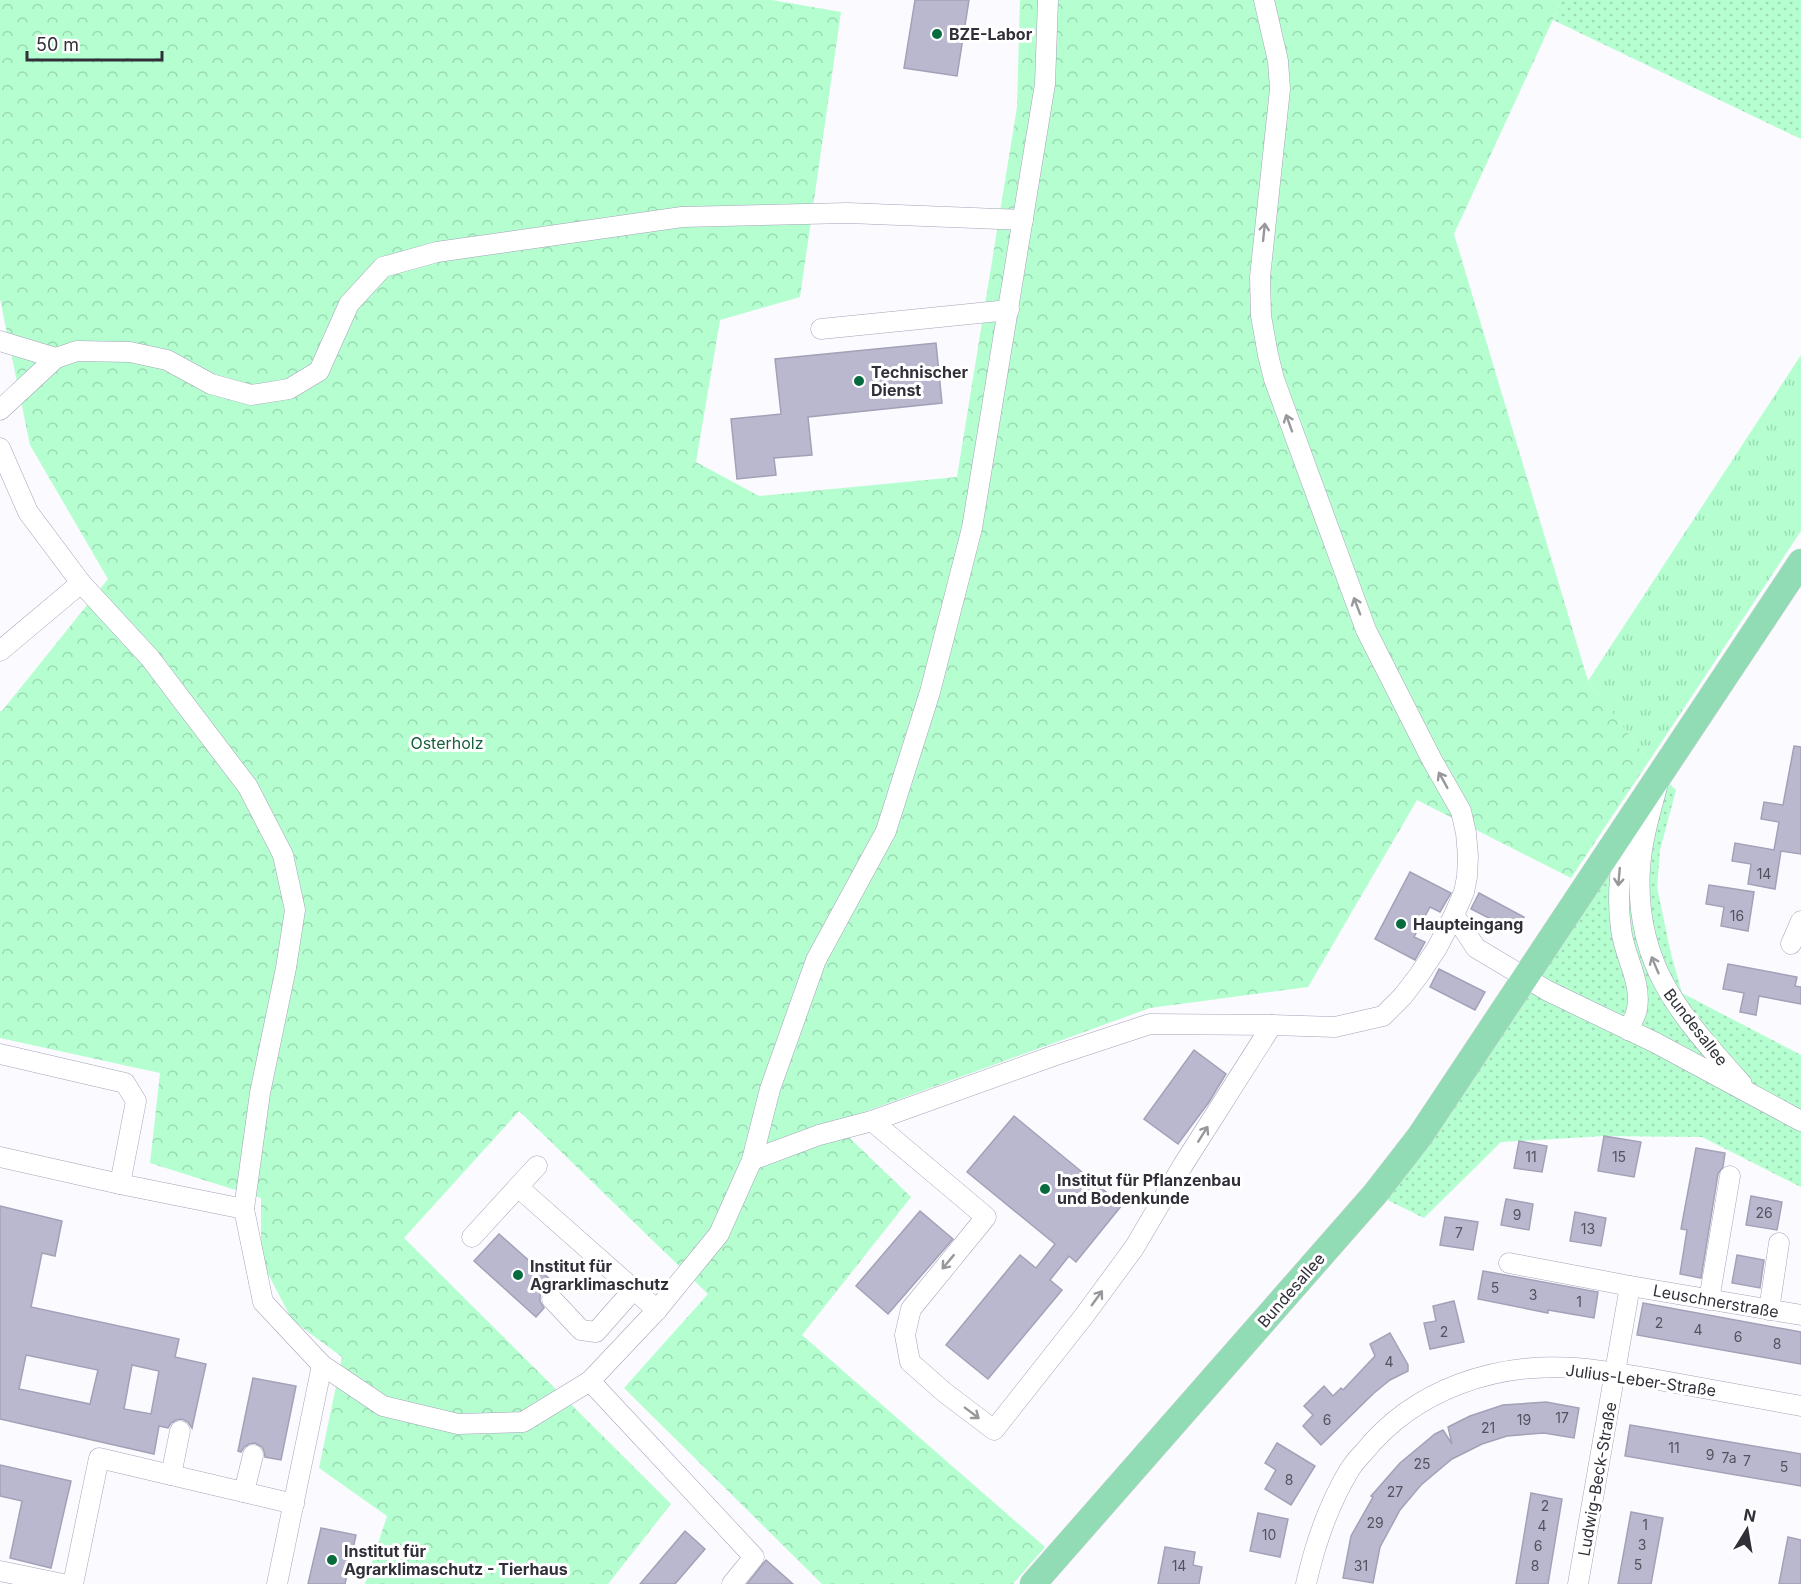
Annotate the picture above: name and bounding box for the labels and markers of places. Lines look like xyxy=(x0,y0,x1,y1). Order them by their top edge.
place label: BZE-Labor xyxy=(949,24,1033,44)
marker: BZE-Labor xyxy=(930,27,944,41)
place label: Technischer Dienst xyxy=(871,362,969,400)
marker: Technischer Dienst xyxy=(852,374,866,388)
place label: Haupteingang xyxy=(1413,914,1523,934)
marker: Haupteingang xyxy=(1394,917,1408,931)
place label: Institut für Pflanzenbau und Bodenkunde xyxy=(1057,1170,1241,1208)
marker: Institut für Pflanzenbau und Bodenkunde xyxy=(1038,1182,1052,1196)
place label: Institut für Agrarklimaschutz xyxy=(530,1256,669,1294)
marker: Institut für Agrarklimaschutz xyxy=(511,1268,525,1282)
place label: Institut für Agrarklimaschutz - Tierhaus xyxy=(344,1541,568,1579)
marker: Institut für Agrarklimaschutz - Tierhaus xyxy=(325,1553,339,1567)

